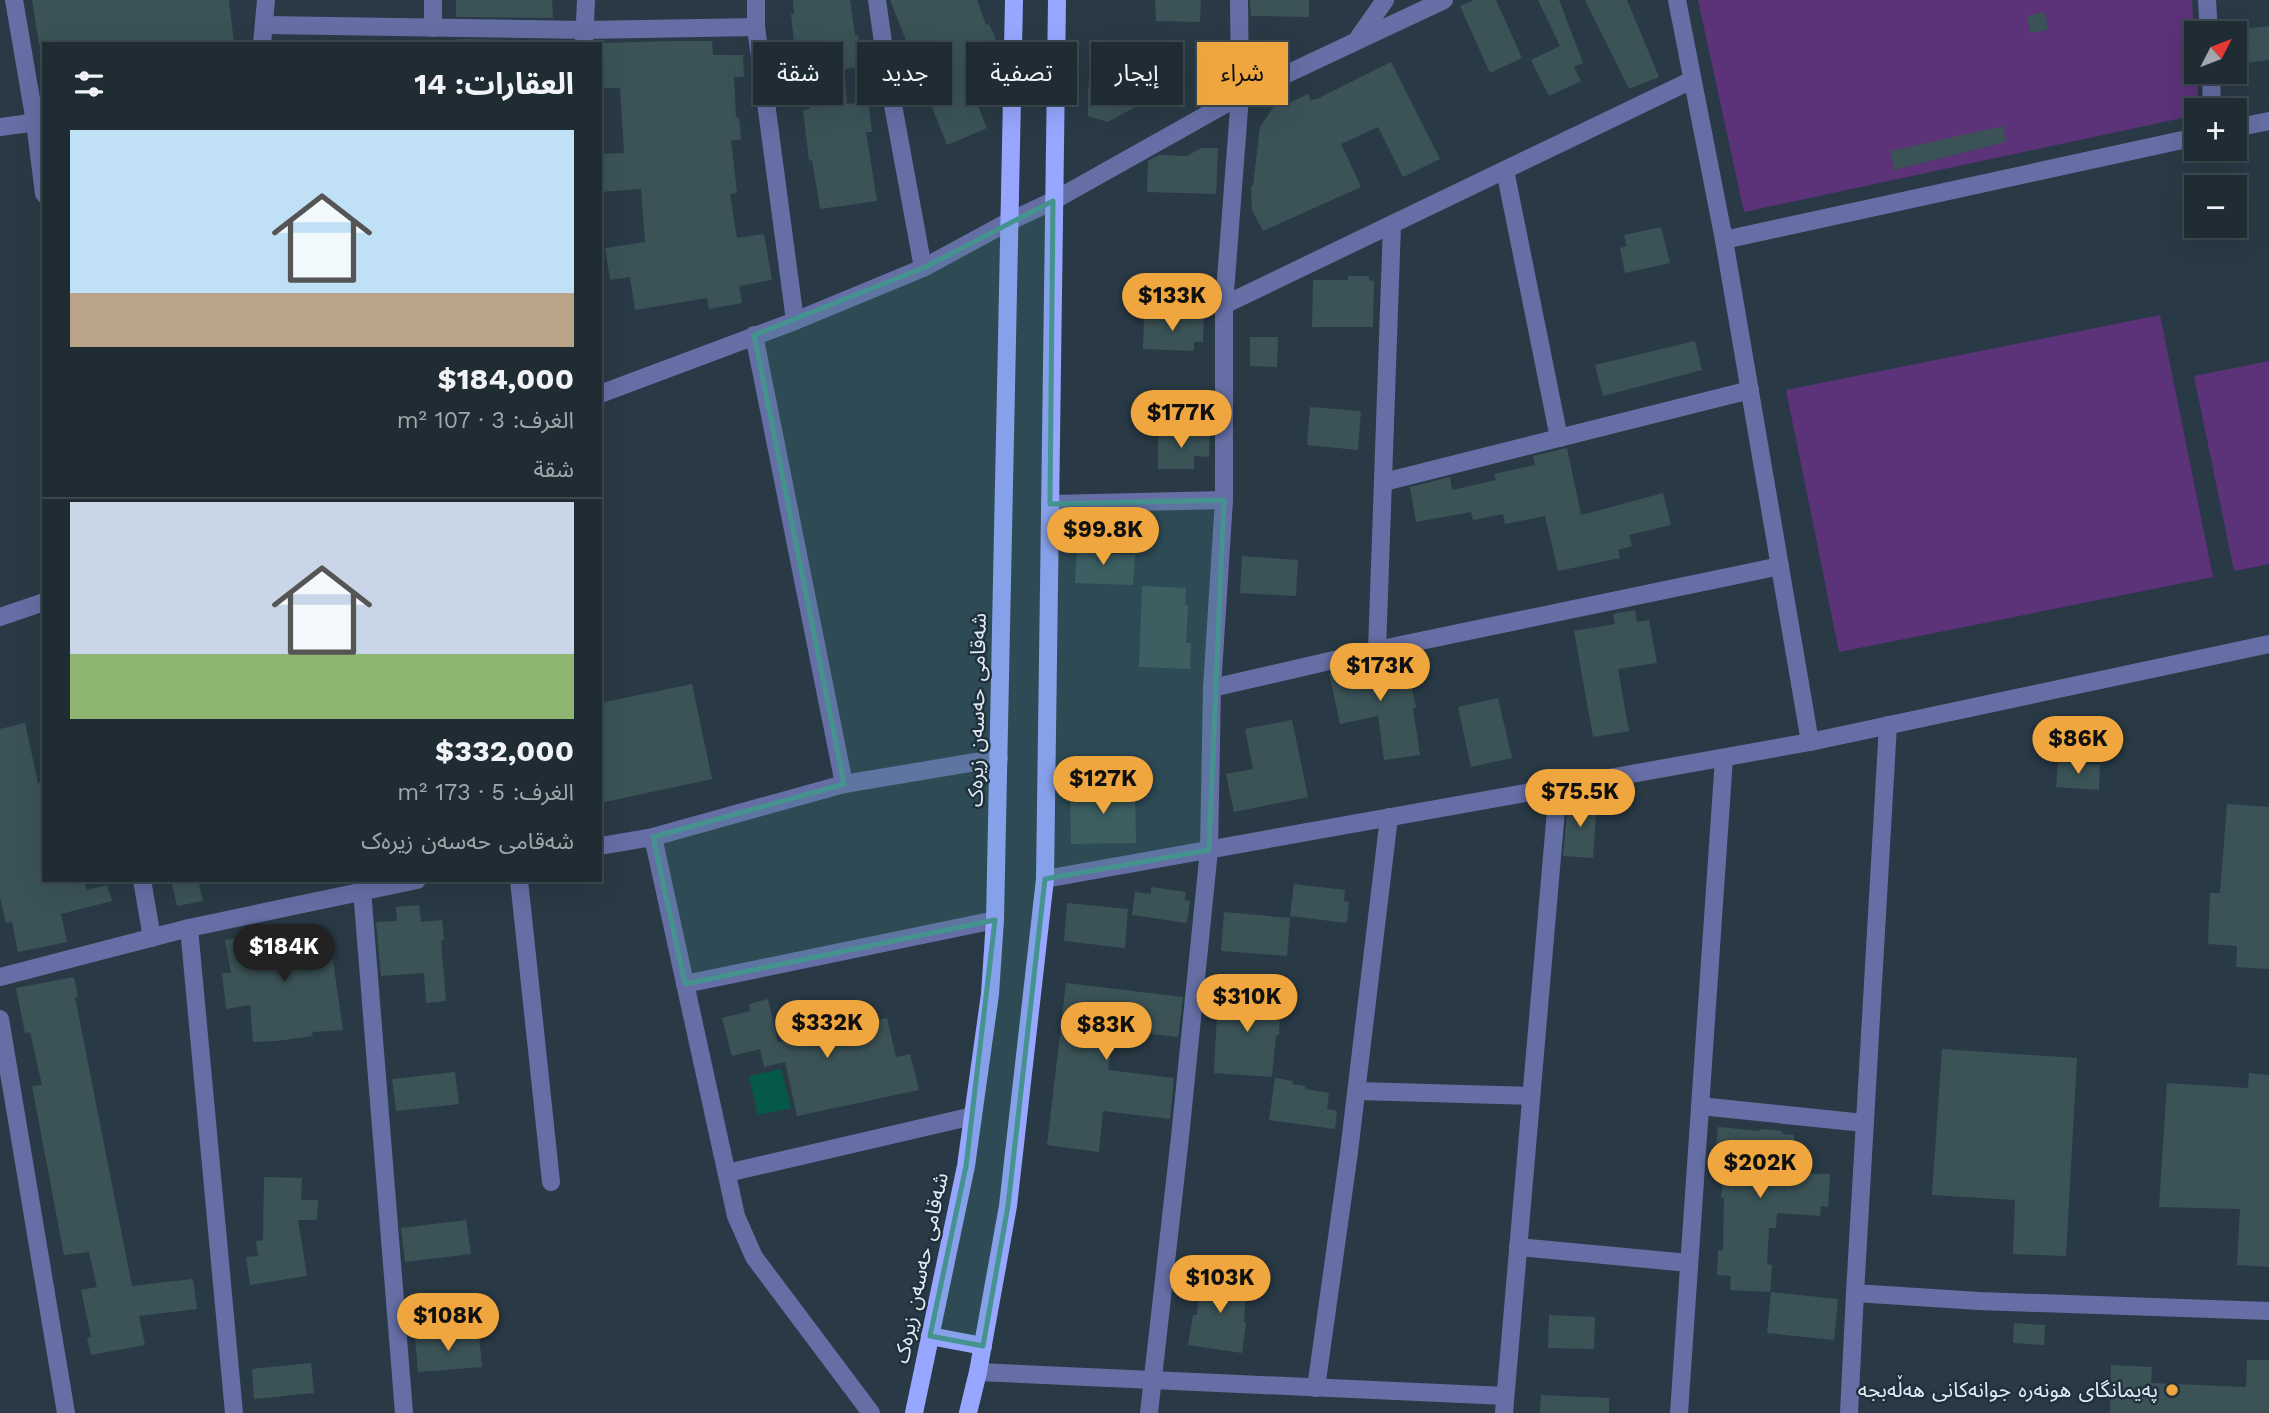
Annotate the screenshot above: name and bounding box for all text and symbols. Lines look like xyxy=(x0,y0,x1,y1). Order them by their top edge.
north arrow xyxy=(2184,21,2247,84)
map controls xyxy=(2184,21,2247,238)
chip: شقة xyxy=(753,42,843,105)
chip: جديد xyxy=(857,42,952,105)
chip: تصفية xyxy=(966,42,1077,105)
chip: إيجار xyxy=(1091,42,1183,105)
chip: شراء xyxy=(1197,42,1288,105)
icon: filters xyxy=(70,65,108,103)
text: العقارات: 14 xyxy=(414,66,574,101)
button: + xyxy=(2184,98,2247,161)
icon: home xyxy=(259,175,385,301)
button: − xyxy=(2184,175,2247,238)
pin: $133K xyxy=(1123,274,1221,333)
text: $133K xyxy=(1138,282,1206,309)
text: $184,000 xyxy=(437,361,574,396)
pin: $177K xyxy=(1132,391,1230,450)
text: $177K xyxy=(1147,399,1215,426)
text: الغرف: 3 · 107 m² xyxy=(397,407,574,434)
text: شقة xyxy=(533,456,574,483)
pin: $99.8K xyxy=(1046,508,1160,567)
text: $99.8K xyxy=(1063,516,1143,543)
icon: home xyxy=(259,547,385,673)
street label: شەقامی حەسەن زیرەک xyxy=(962,613,991,807)
pin: $173K xyxy=(1331,644,1429,703)
text: $173K xyxy=(1346,652,1414,679)
pin: $86K xyxy=(2037,716,2119,776)
text: $86K xyxy=(2048,725,2108,752)
text: $332,000 xyxy=(435,733,574,768)
pin: $127K xyxy=(1054,756,1152,816)
text: $127K xyxy=(1069,765,1137,792)
pin: $75.5K xyxy=(1523,770,1637,829)
text: $75.5K xyxy=(1541,778,1619,805)
text: الغرف: 5 · 173 m² xyxy=(397,779,574,806)
text: شەقامی حەسەن زیرەک xyxy=(361,828,574,855)
pin: $184K xyxy=(235,925,333,984)
text: $184K xyxy=(249,933,319,960)
pin: $310K xyxy=(1198,974,1296,1034)
text: $310K xyxy=(1212,983,1282,1010)
pin: $332K xyxy=(778,1000,876,1060)
pin: $83K xyxy=(1065,1002,1147,1062)
text: $332K xyxy=(791,1009,863,1036)
text: $83K xyxy=(1077,1011,1135,1038)
pin: $202K xyxy=(1711,1140,1809,1200)
text: $202K xyxy=(1724,1149,1796,1176)
street label: شەقامی حەسەن زیرەک xyxy=(888,1170,953,1366)
pin: $103K xyxy=(1171,1256,1269,1315)
text: $103K xyxy=(1186,1264,1254,1291)
pin: $108K xyxy=(399,1294,497,1353)
text: $108K xyxy=(413,1302,483,1329)
place label: پەیمانگای هونەرە جوانەکانی هەڵەبجە xyxy=(1858,1374,2158,1403)
marker: پەیمانگای هونەرە جوانەکانی هەڵەبجە xyxy=(2164,1382,2180,1398)

